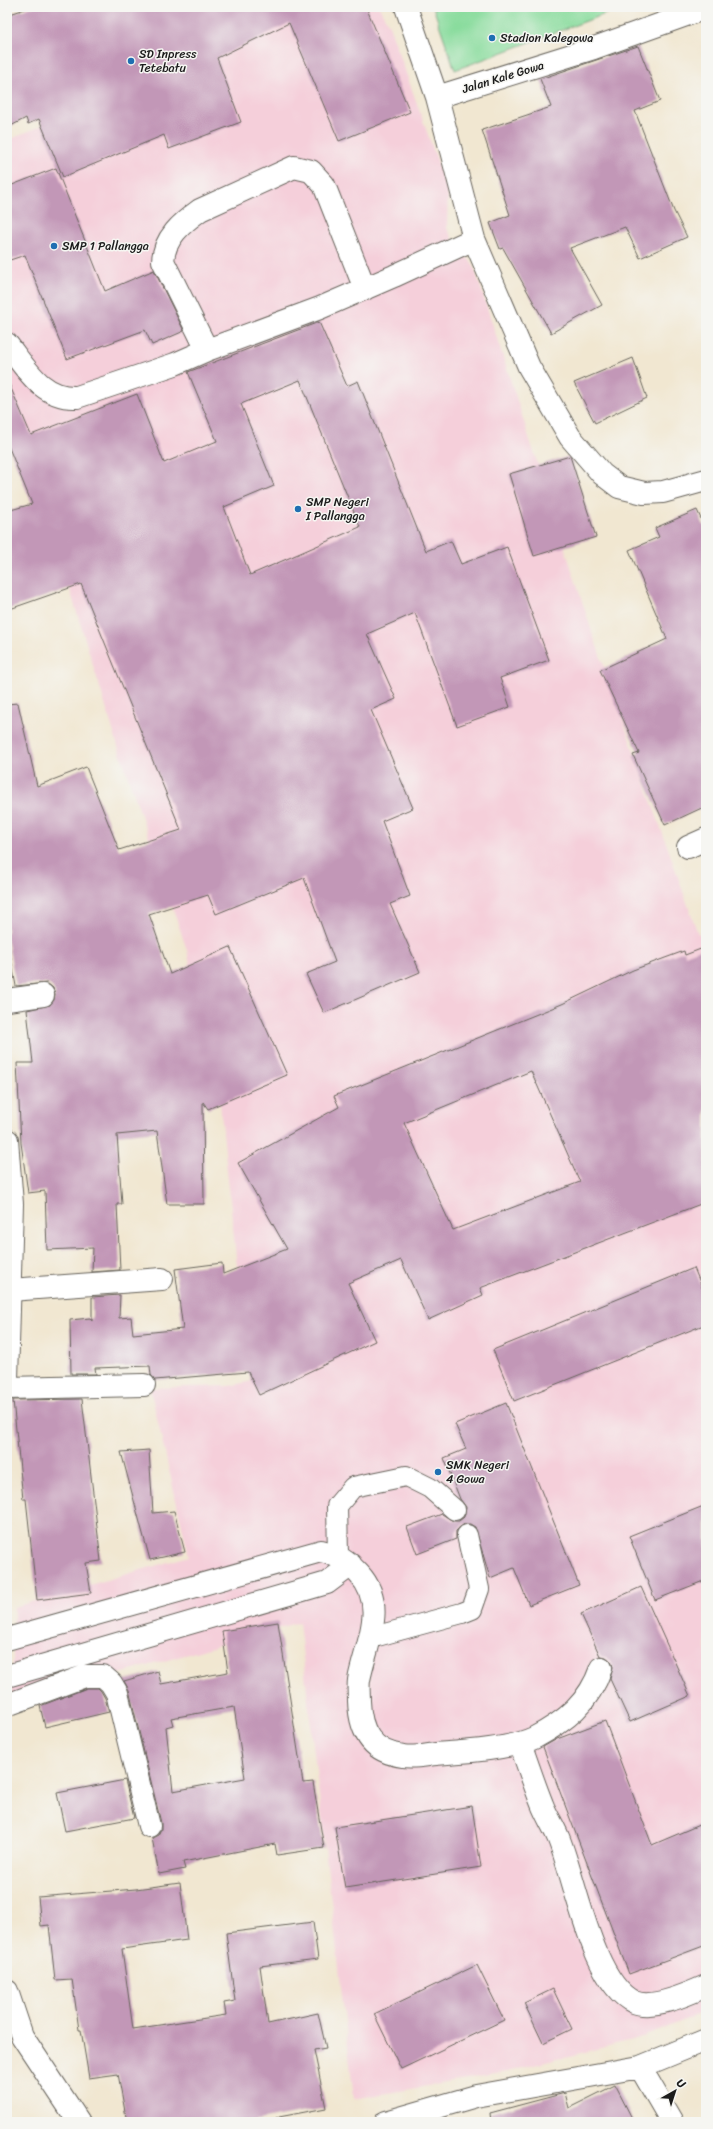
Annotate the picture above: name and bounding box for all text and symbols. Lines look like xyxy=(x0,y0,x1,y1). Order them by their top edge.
place label: Stadion Kalegowa xyxy=(500,27,593,49)
marker: Stadion Kalegowa xyxy=(487,33,497,43)
place label: SD Inpress Tetebatu xyxy=(139,43,197,79)
street label: Jalan Kale Gowa xyxy=(458,54,547,100)
marker: SD Inpress Tetebatu xyxy=(126,56,136,66)
place label: SMP 1 Pallangga xyxy=(62,235,149,257)
marker: SMP 1 Pallangga xyxy=(49,241,59,251)
place label: SMP Negeri I Pallangga xyxy=(305,491,369,527)
marker: SMP Negeri I Pallangga xyxy=(293,504,303,514)
place label: SMK Negeri 4 Gowa xyxy=(446,1454,510,1490)
marker: SMK Negeri 4 Gowa xyxy=(433,1467,443,1477)
north arrow xyxy=(655,2071,695,2111)
text: U xyxy=(672,2074,690,2094)

